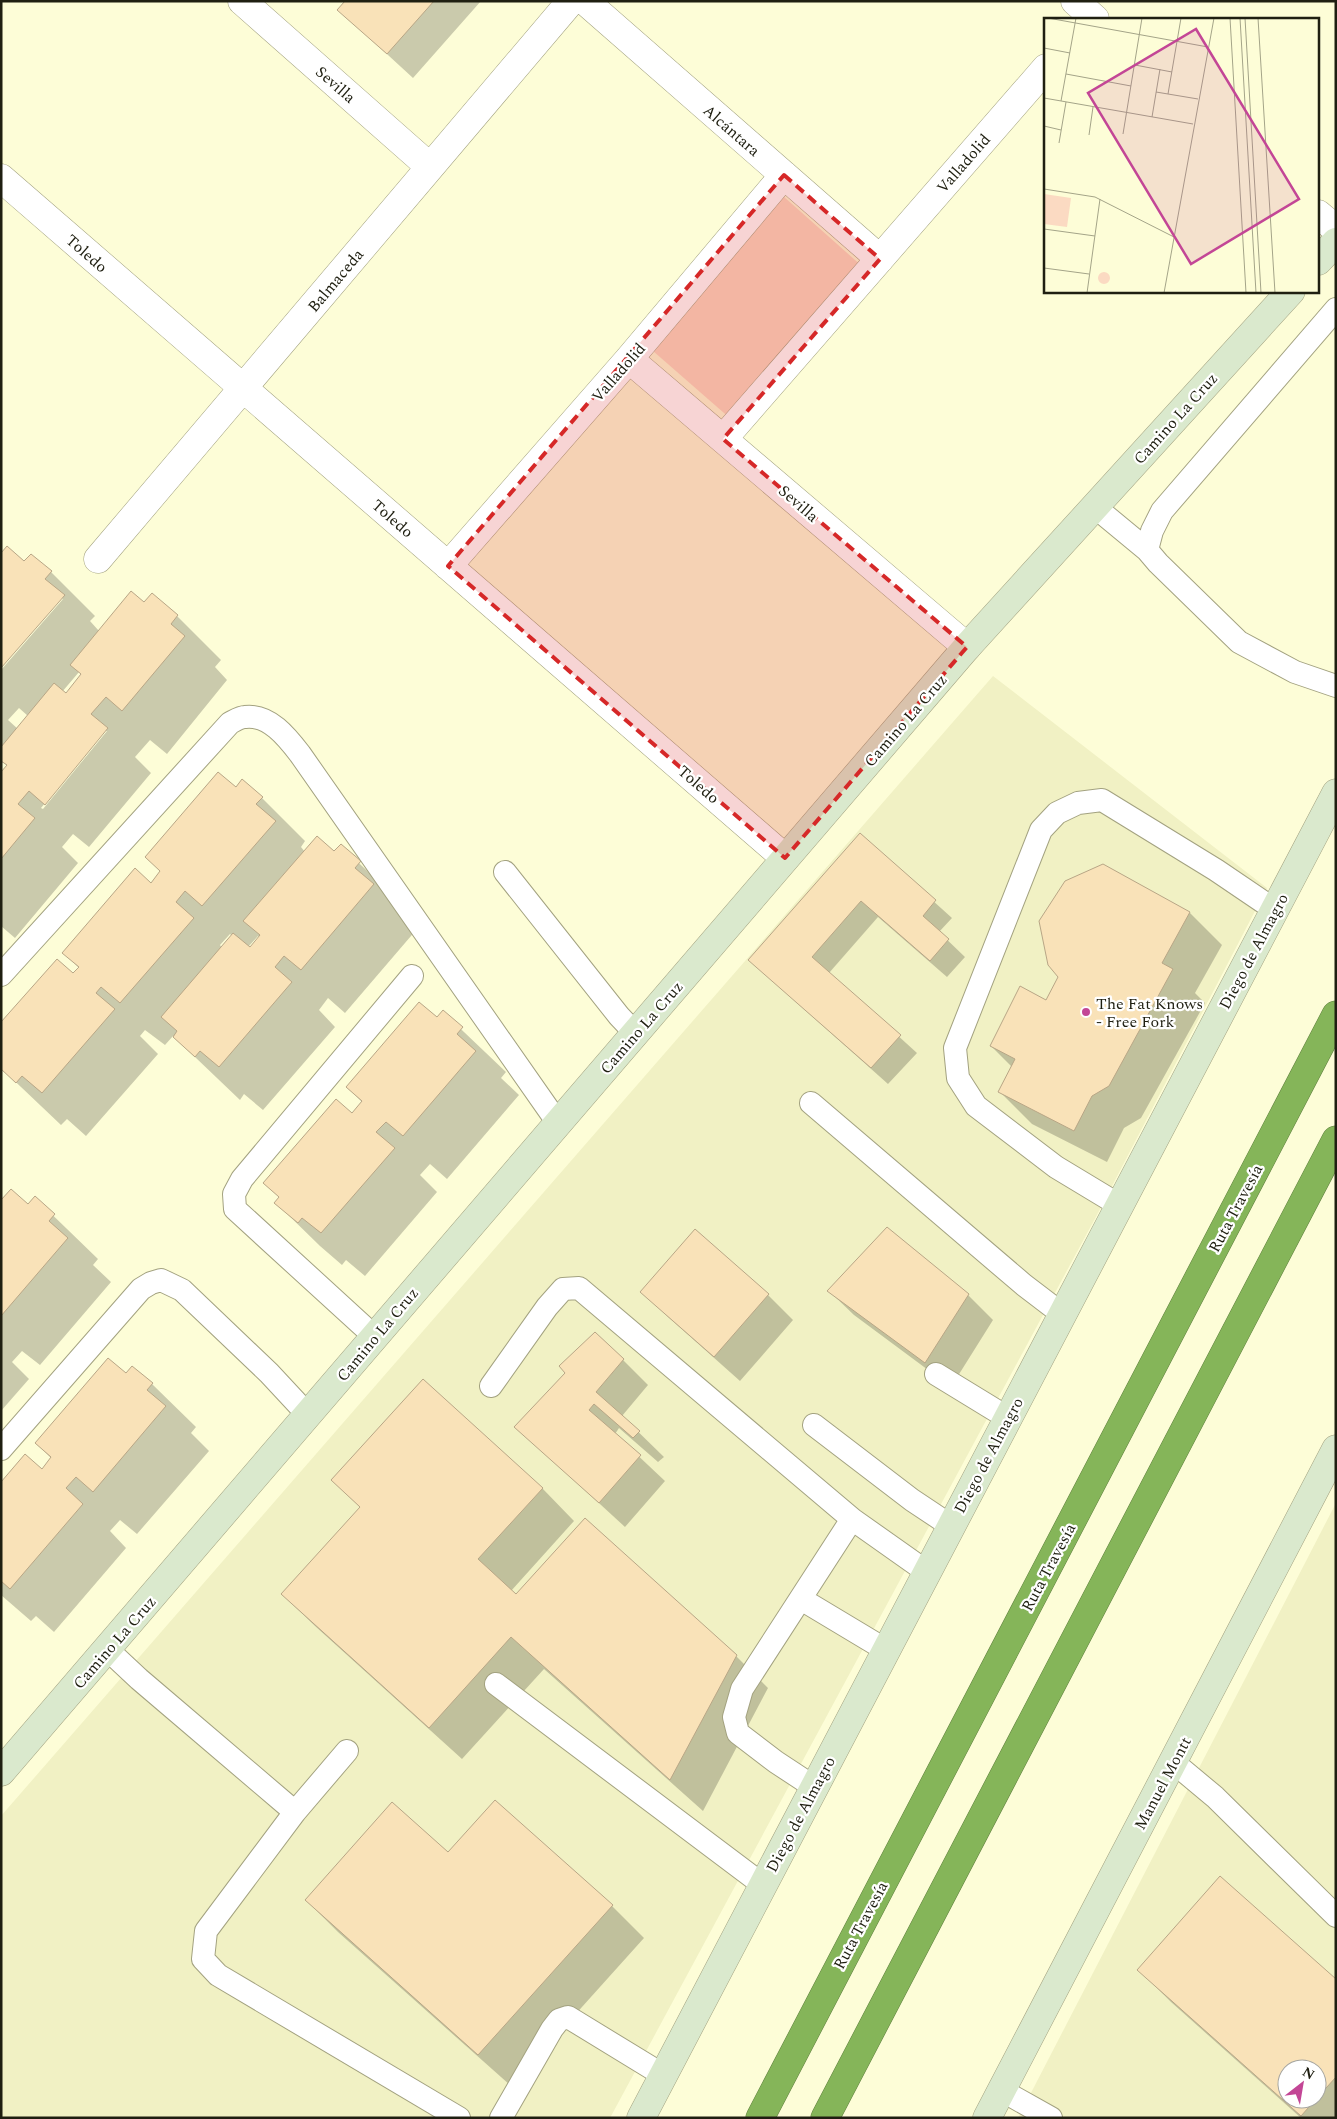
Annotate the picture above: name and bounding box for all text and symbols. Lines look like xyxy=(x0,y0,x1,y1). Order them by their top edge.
inset map xyxy=(1044,18,1320,292)
street label: Sevilla xyxy=(310,60,361,109)
street label: Alcántara xyxy=(697,99,765,163)
street label: Valladolid xyxy=(931,128,997,199)
street label: Toledo xyxy=(60,229,113,279)
street label: Balmaceda xyxy=(302,243,370,318)
street label: Valladolid xyxy=(586,337,652,408)
street label: Camino La Cruz xyxy=(1128,367,1224,470)
street label: Sevilla xyxy=(773,479,824,528)
street label: Toledo xyxy=(366,494,419,544)
street label: Camino La Cruz xyxy=(858,669,953,773)
street label: Toledo xyxy=(672,760,725,810)
street label: Diego de Almagro xyxy=(1213,889,1295,1014)
street label: Camino La Cruz xyxy=(594,976,689,1080)
place label: The Fat Knows - Free Fork xyxy=(1096,992,1203,1034)
marker: The Fat Knows - Free Fork xyxy=(1080,1006,1092,1018)
street label: Ruta Travesía xyxy=(1203,1160,1269,1257)
street label: Camino La Cruz xyxy=(331,1282,424,1387)
street label: Diego de Almagro xyxy=(948,1393,1030,1518)
street label: Ruta Travesía xyxy=(1016,1519,1082,1616)
street label: Camino La Cruz xyxy=(67,1591,162,1695)
street label: Manuel Montt xyxy=(1128,1732,1198,1834)
street label: Diego de Almagro xyxy=(760,1752,842,1877)
street label: Ruta Travesía xyxy=(828,1877,894,1974)
north arrow xyxy=(1277,2059,1327,2109)
text: N xyxy=(1298,2061,1319,2085)

